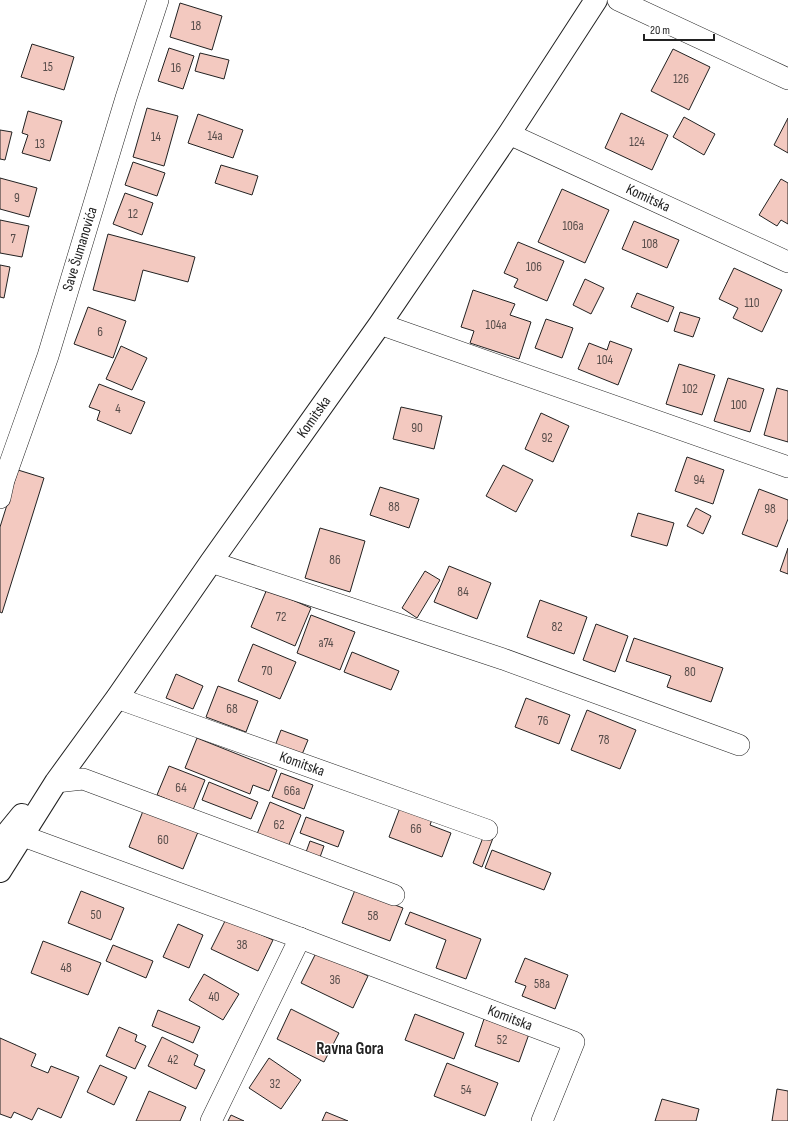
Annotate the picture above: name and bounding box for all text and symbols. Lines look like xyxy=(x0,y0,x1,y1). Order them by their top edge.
scale bar xyxy=(644,16,714,42)
house number: 18 xyxy=(191,18,201,34)
text: 20 m xyxy=(650,23,670,38)
house number: 15 xyxy=(43,59,53,75)
house number: 16 xyxy=(171,60,181,76)
house number: 126 xyxy=(673,71,689,87)
house number: 14a xyxy=(208,128,223,144)
house number: 14 xyxy=(151,129,162,145)
house number: 124 xyxy=(629,134,645,150)
house number: 13 xyxy=(35,136,45,152)
street label: Komitska xyxy=(623,180,673,217)
house number: 9 xyxy=(14,190,20,206)
street label: Save Šumanovića xyxy=(58,204,102,293)
house number: 12 xyxy=(128,206,138,222)
house number: 106a xyxy=(562,218,584,234)
house number: 7 xyxy=(10,231,16,247)
house number: 108 xyxy=(642,236,658,252)
house number: 106 xyxy=(526,259,542,275)
house number: 110 xyxy=(745,295,760,311)
house number: 104a xyxy=(486,317,506,333)
house number: 6 xyxy=(97,324,103,340)
house number: 104 xyxy=(597,352,613,368)
house number: 102 xyxy=(682,381,698,397)
street label: Komitska xyxy=(293,392,335,442)
house number: 100 xyxy=(731,397,747,413)
house number: 4 xyxy=(115,401,121,417)
house number: 90 xyxy=(411,420,423,436)
house number: 92 xyxy=(541,430,553,446)
house number: 94 xyxy=(693,472,705,488)
house number: 88 xyxy=(388,499,400,515)
house number: 98 xyxy=(764,501,776,517)
house number: 86 xyxy=(329,552,341,568)
house number: 84 xyxy=(457,584,469,600)
house number: 72 xyxy=(276,609,286,625)
house number: 82 xyxy=(551,619,563,635)
house number: a74 xyxy=(319,635,334,651)
house number: 70 xyxy=(262,663,273,679)
house number: 80 xyxy=(684,664,696,680)
house number: 68 xyxy=(226,701,238,717)
house number: 76 xyxy=(538,713,549,729)
house number: 78 xyxy=(599,732,610,748)
street label: Komitska xyxy=(277,747,327,781)
house number: 64 xyxy=(175,780,187,796)
house number: 66a xyxy=(284,783,300,799)
house number: 62 xyxy=(273,817,285,833)
house number: 66 xyxy=(410,821,422,837)
house number: 60 xyxy=(157,832,169,848)
house number: 50 xyxy=(90,907,102,923)
house number: 58 xyxy=(368,908,379,924)
house number: 38 xyxy=(236,937,248,953)
house number: 48 xyxy=(60,960,72,976)
house number: 36 xyxy=(329,972,341,988)
house number: 58a xyxy=(534,976,550,992)
house number: 40 xyxy=(208,989,220,1005)
street label: Komitska xyxy=(485,1001,535,1035)
house number: 52 xyxy=(497,1032,507,1048)
district label: Ravna Gora xyxy=(316,1039,384,1059)
house number: 42 xyxy=(168,1052,178,1068)
house number: 32 xyxy=(270,1076,280,1092)
house number: 54 xyxy=(461,1082,472,1098)

